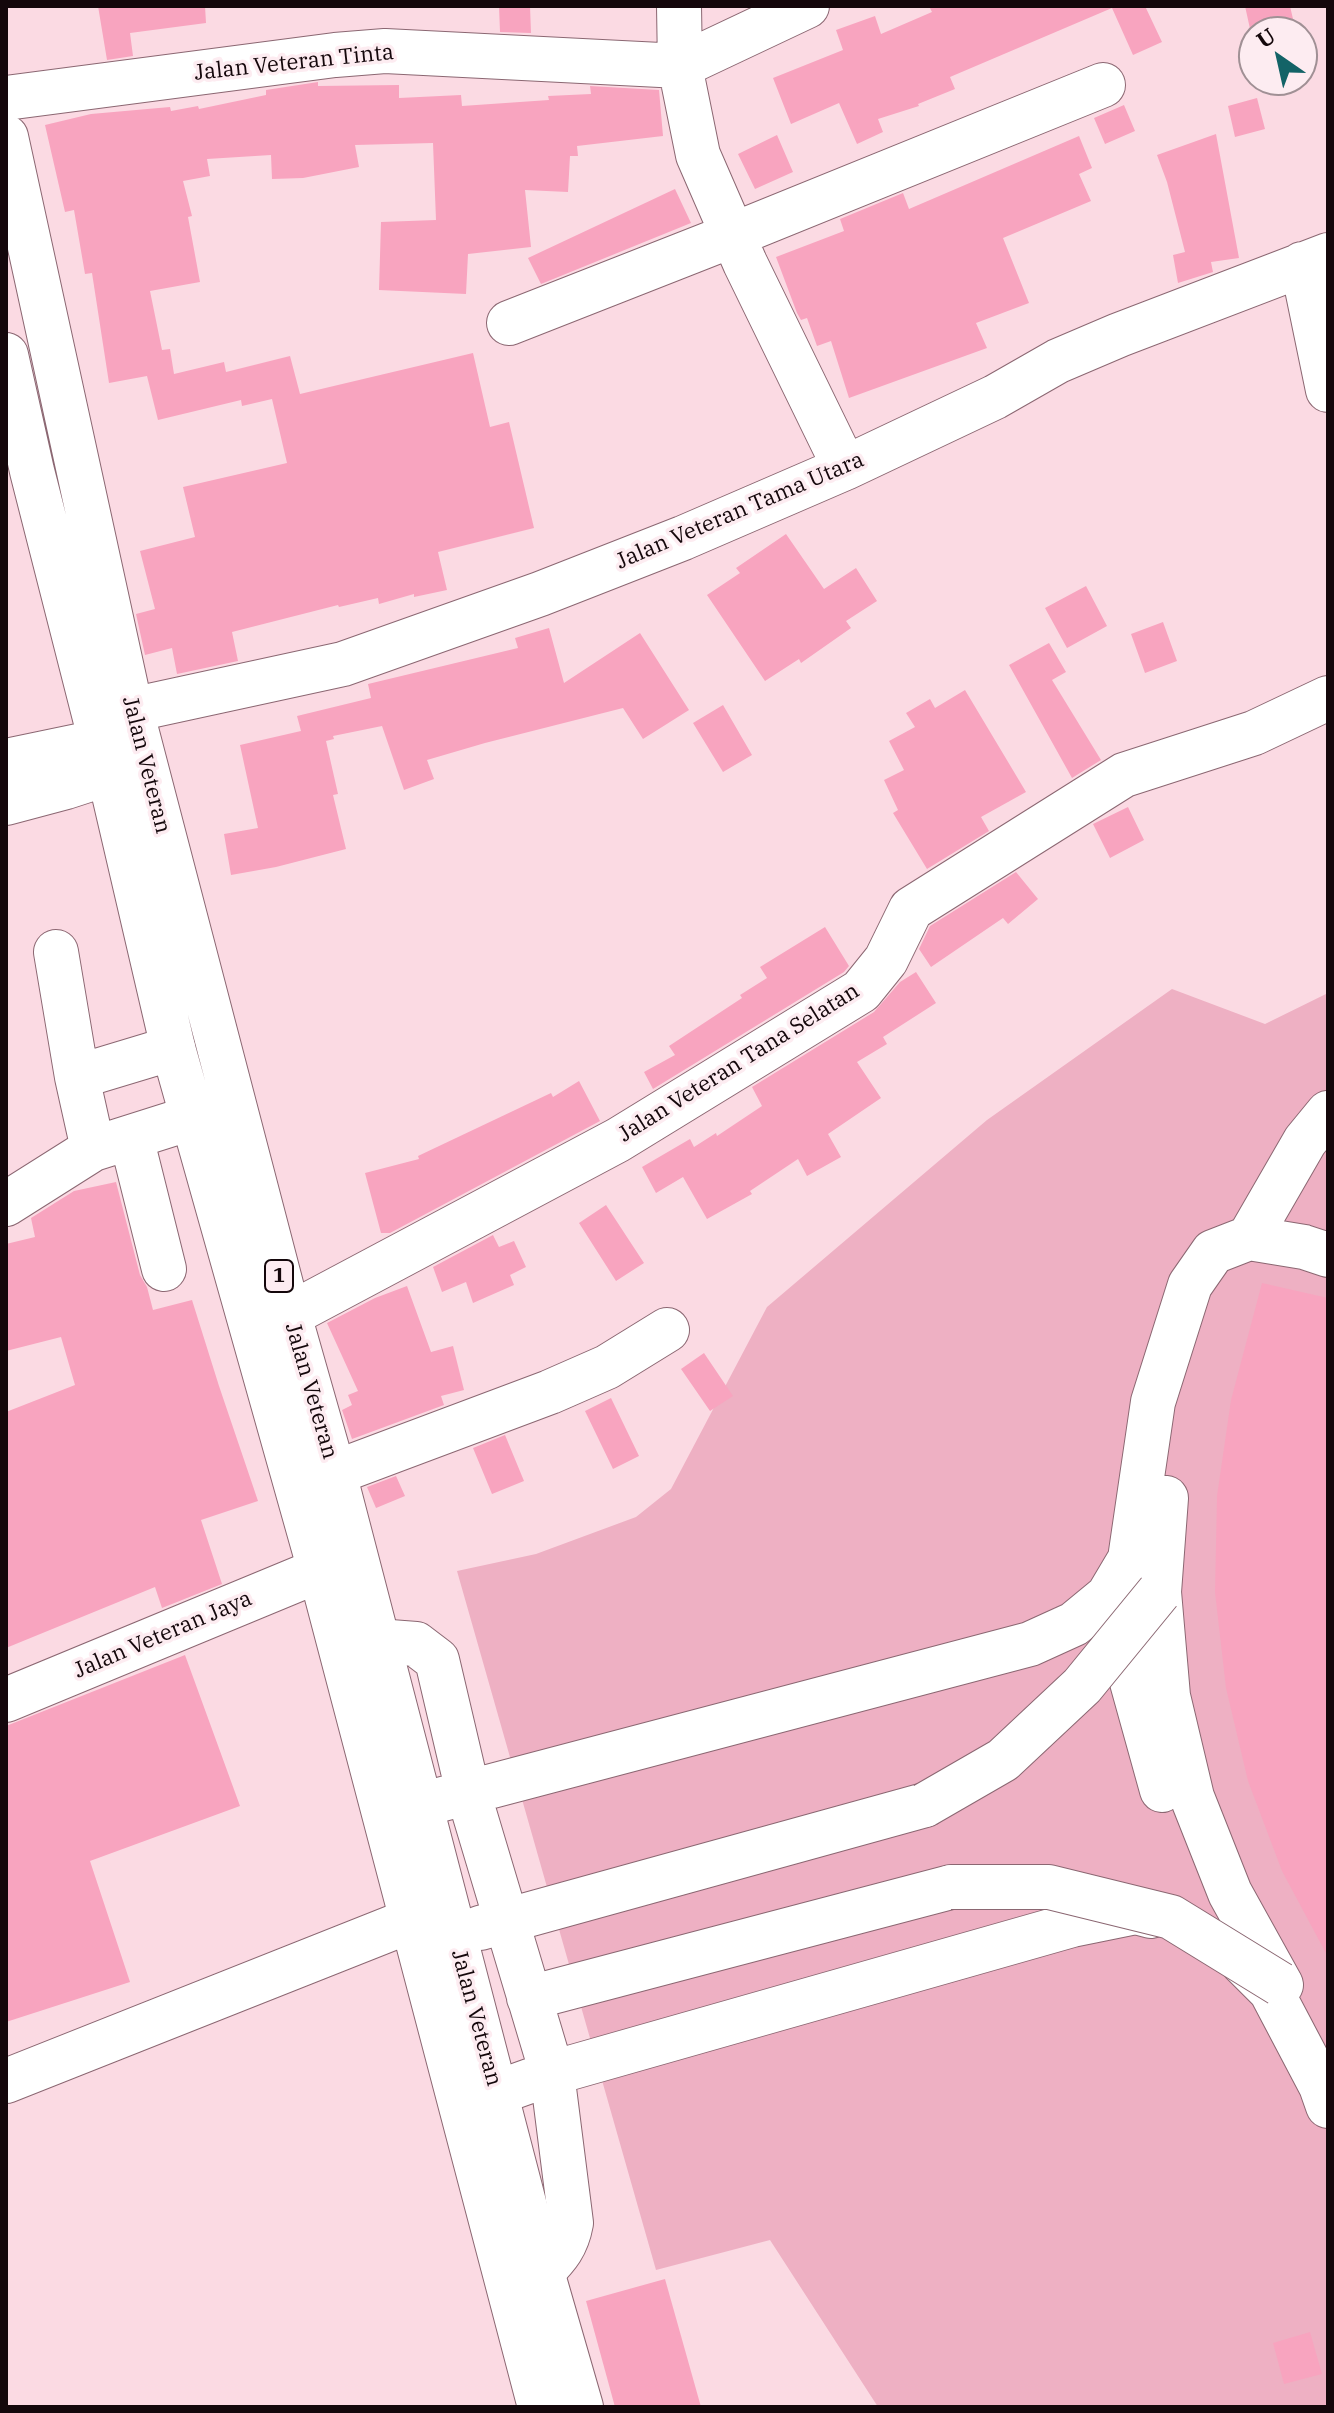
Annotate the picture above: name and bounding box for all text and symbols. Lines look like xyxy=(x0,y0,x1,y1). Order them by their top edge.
north arrow xyxy=(1238,16,1318,96)
text: U xyxy=(1250,21,1281,54)
street label: Jalan Veteran Tinta xyxy=(193,39,395,87)
street label: Jalan Veteran Tama Utara xyxy=(612,447,868,575)
street label: Jalan Veteran xyxy=(116,694,176,836)
street label: Jalan Veteran Tana Selatan xyxy=(614,978,864,1148)
road number: 1 xyxy=(265,1260,293,1292)
street label: Jalan Veteran xyxy=(279,1320,343,1462)
street label: Jalan Veteran Jaya xyxy=(70,1586,256,1684)
street label: Jalan Veteran xyxy=(445,1947,507,2089)

